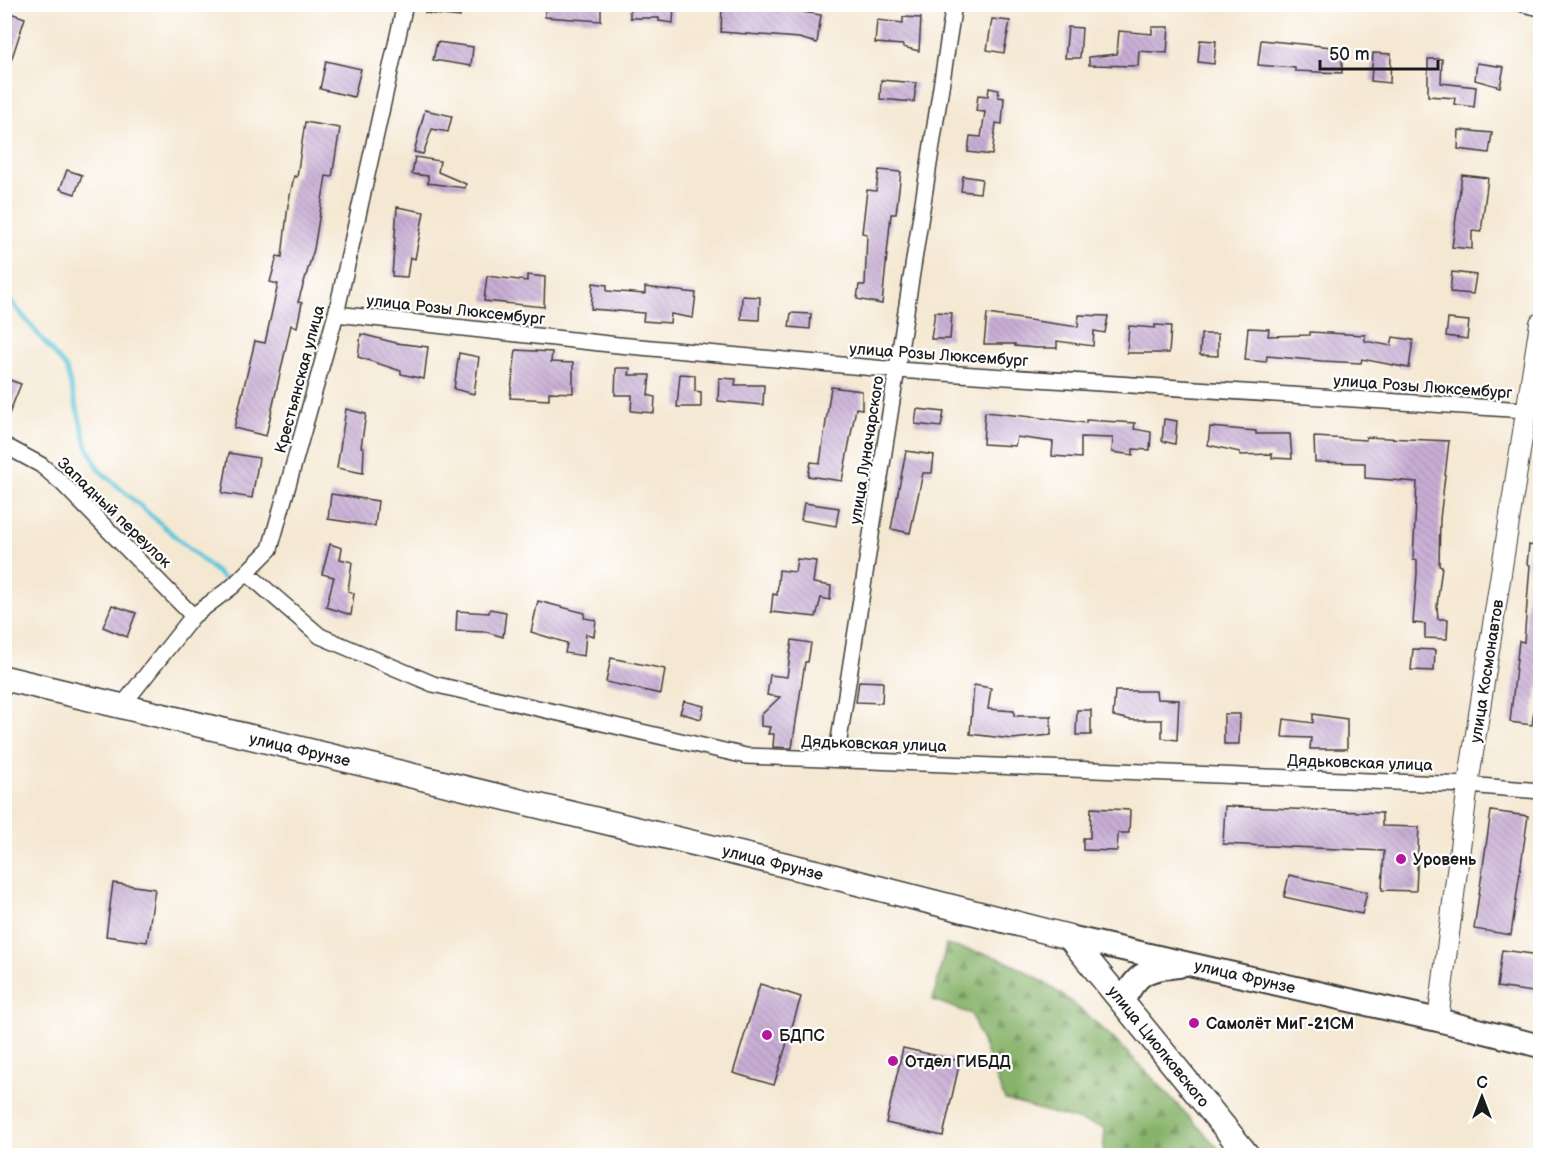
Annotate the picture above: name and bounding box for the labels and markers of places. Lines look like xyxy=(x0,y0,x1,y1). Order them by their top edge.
place label: Уровень xyxy=(1413,851,1477,870)
marker: Уровень xyxy=(1394,852,1408,866)
place label: Самолёт МиГ-21СМ xyxy=(1206,1015,1354,1034)
marker: Самолёт МиГ-21СМ xyxy=(1187,1016,1201,1030)
place label: БДПС xyxy=(779,1027,825,1046)
marker: БДПС xyxy=(760,1028,774,1042)
place label: Отдел ГИБДД xyxy=(905,1053,1011,1072)
marker: Отдел ГИБДД xyxy=(886,1054,900,1068)

